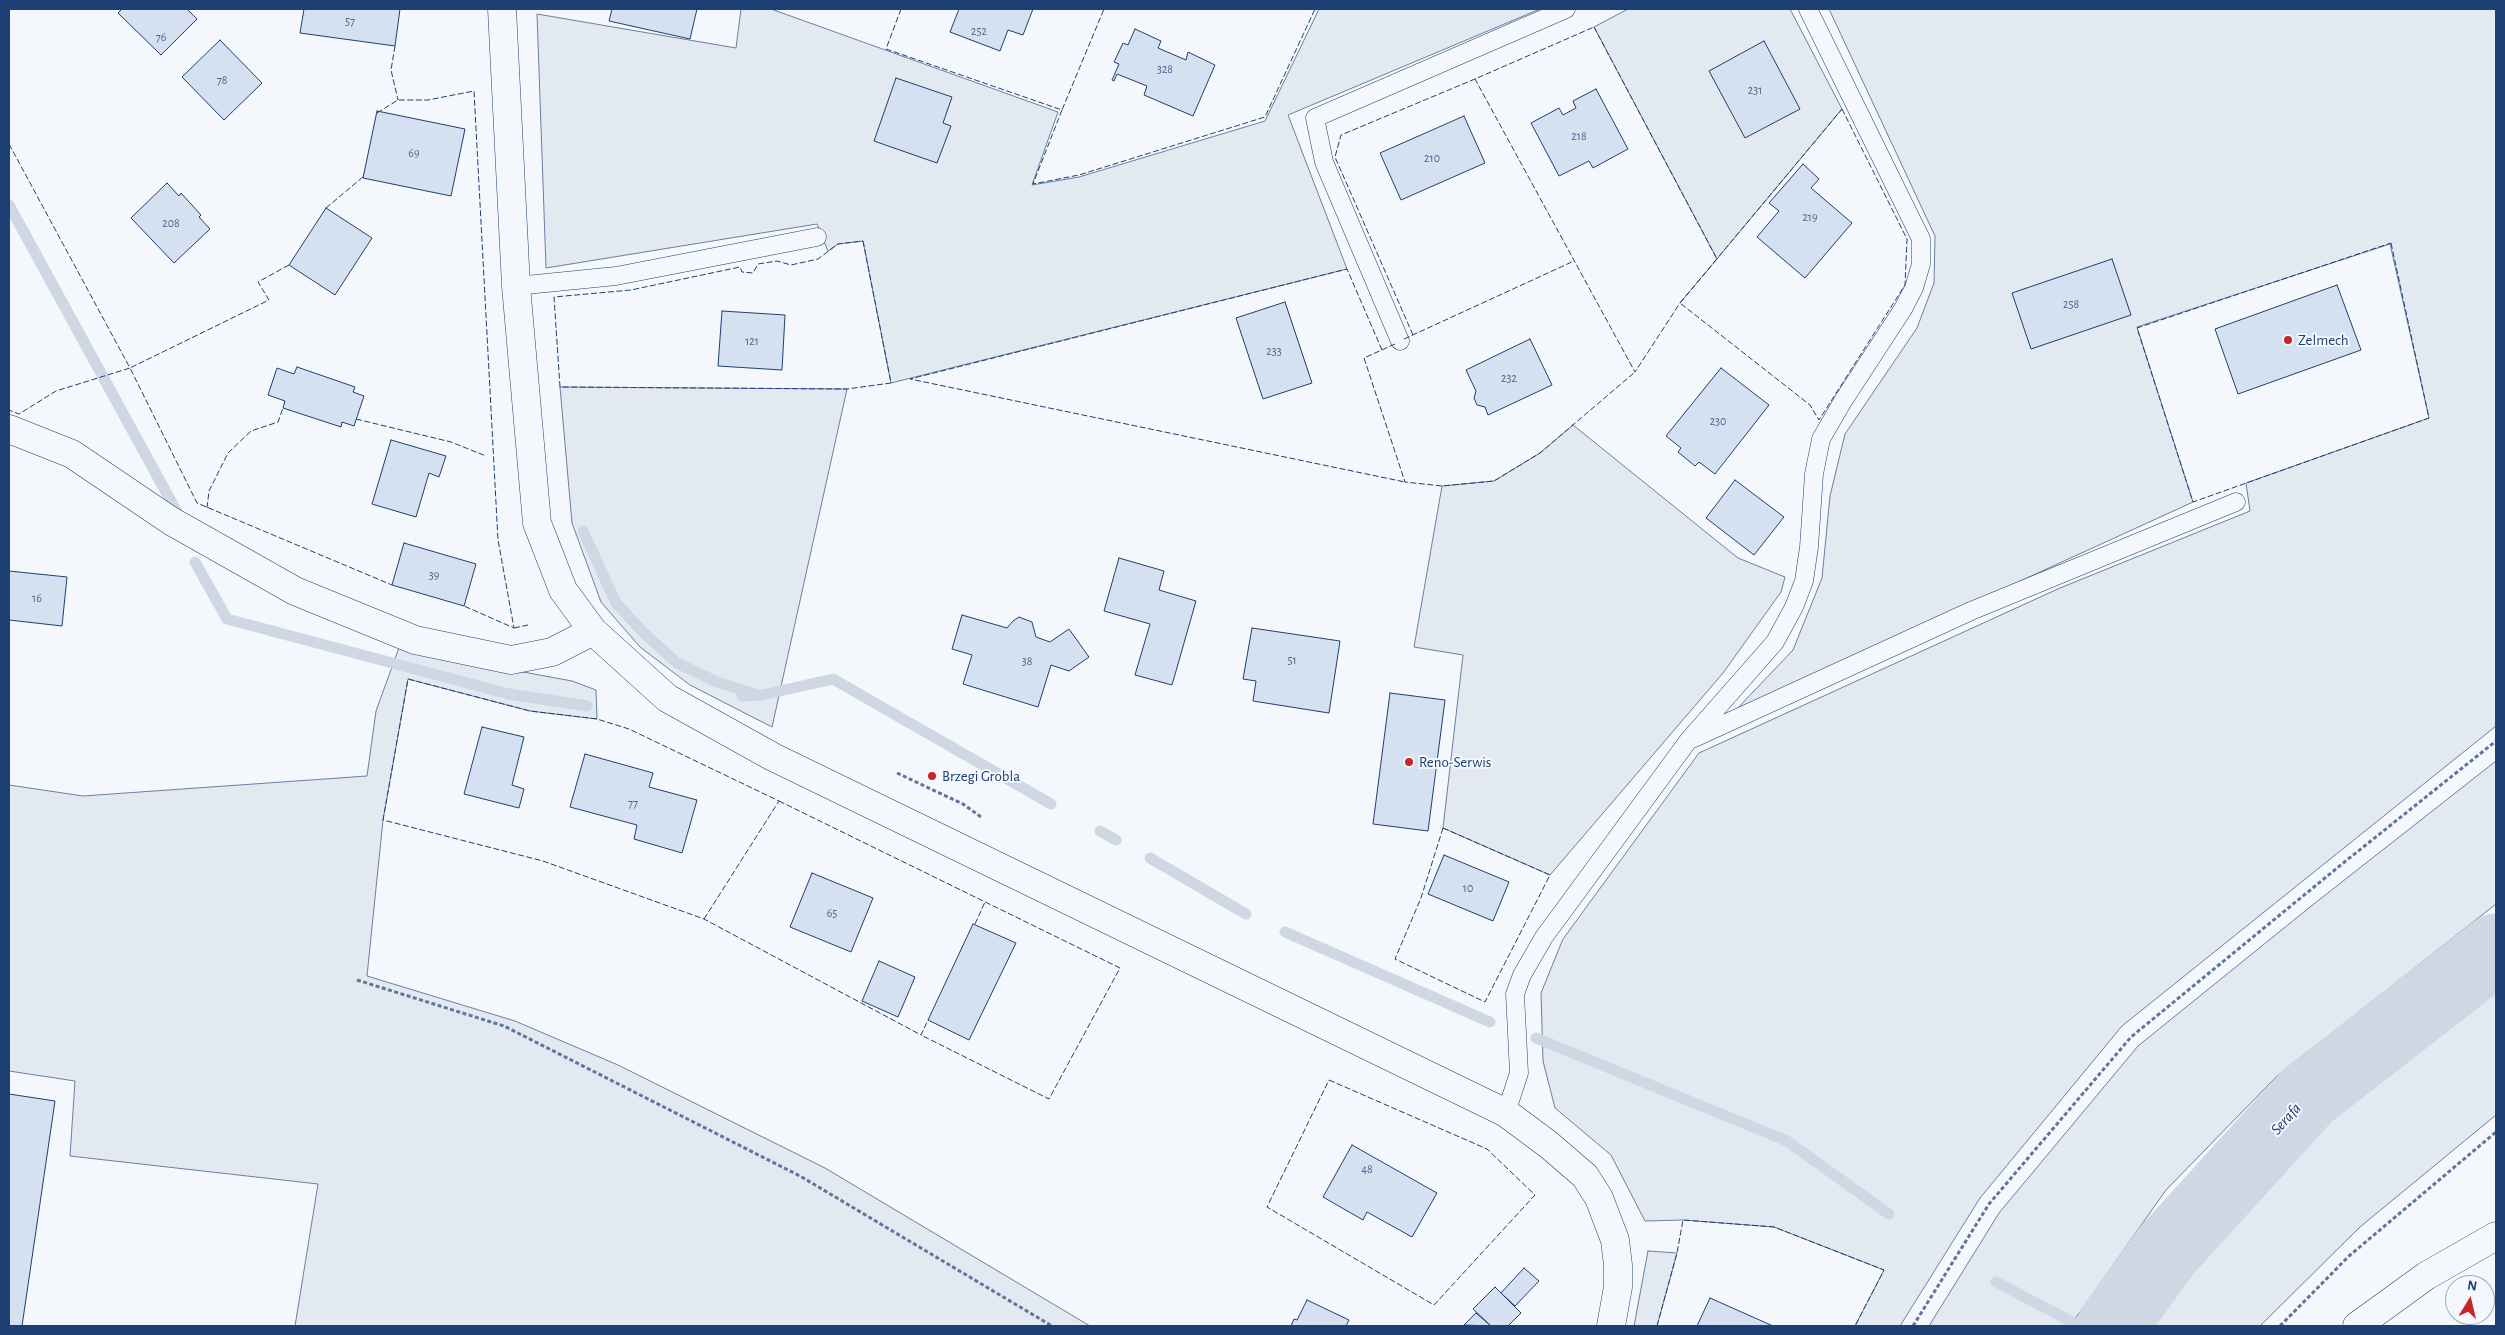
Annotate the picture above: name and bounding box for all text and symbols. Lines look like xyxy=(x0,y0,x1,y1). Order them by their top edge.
house number: 57 xyxy=(345,14,355,28)
house number: 252 xyxy=(971,24,987,38)
house number: 76 xyxy=(156,30,166,44)
house number: 328 xyxy=(1157,62,1173,76)
house number: 78 xyxy=(217,73,227,87)
house number: 231 xyxy=(1748,83,1762,97)
house number: 218 xyxy=(1571,129,1587,143)
house number: 69 xyxy=(408,146,420,160)
house number: 210 xyxy=(1424,151,1440,165)
house number: 219 xyxy=(1802,210,1818,224)
house number: 208 xyxy=(162,216,180,230)
house number: 258 xyxy=(2063,297,2079,311)
place label: Zelmech xyxy=(2298,331,2349,349)
house number: 121 xyxy=(745,334,759,348)
marker: Zelmech xyxy=(2282,334,2294,346)
house number: 233 xyxy=(1266,344,1282,358)
house number: 232 xyxy=(1501,371,1517,385)
house number: 230 xyxy=(1710,414,1726,428)
house number: 39 xyxy=(429,568,439,582)
house number: 16 xyxy=(32,591,42,605)
house number: 51 xyxy=(1287,653,1297,667)
house number: 38 xyxy=(1022,654,1032,668)
place label: Reno-Serwis xyxy=(1419,753,1491,771)
marker: Reno-Serwis xyxy=(1403,756,1415,768)
place label: Brzegi Grobla xyxy=(942,767,1020,785)
marker: Brzegi Grobla xyxy=(926,770,938,782)
house number: 77 xyxy=(628,796,638,810)
house number: 10 xyxy=(1463,881,1473,895)
house number: 65 xyxy=(827,906,837,920)
water label: Serafa xyxy=(2267,1099,2305,1139)
house number: 48 xyxy=(1361,1162,1373,1176)
north arrow xyxy=(2445,1275,2495,1325)
text: N xyxy=(2466,1278,2478,1294)

